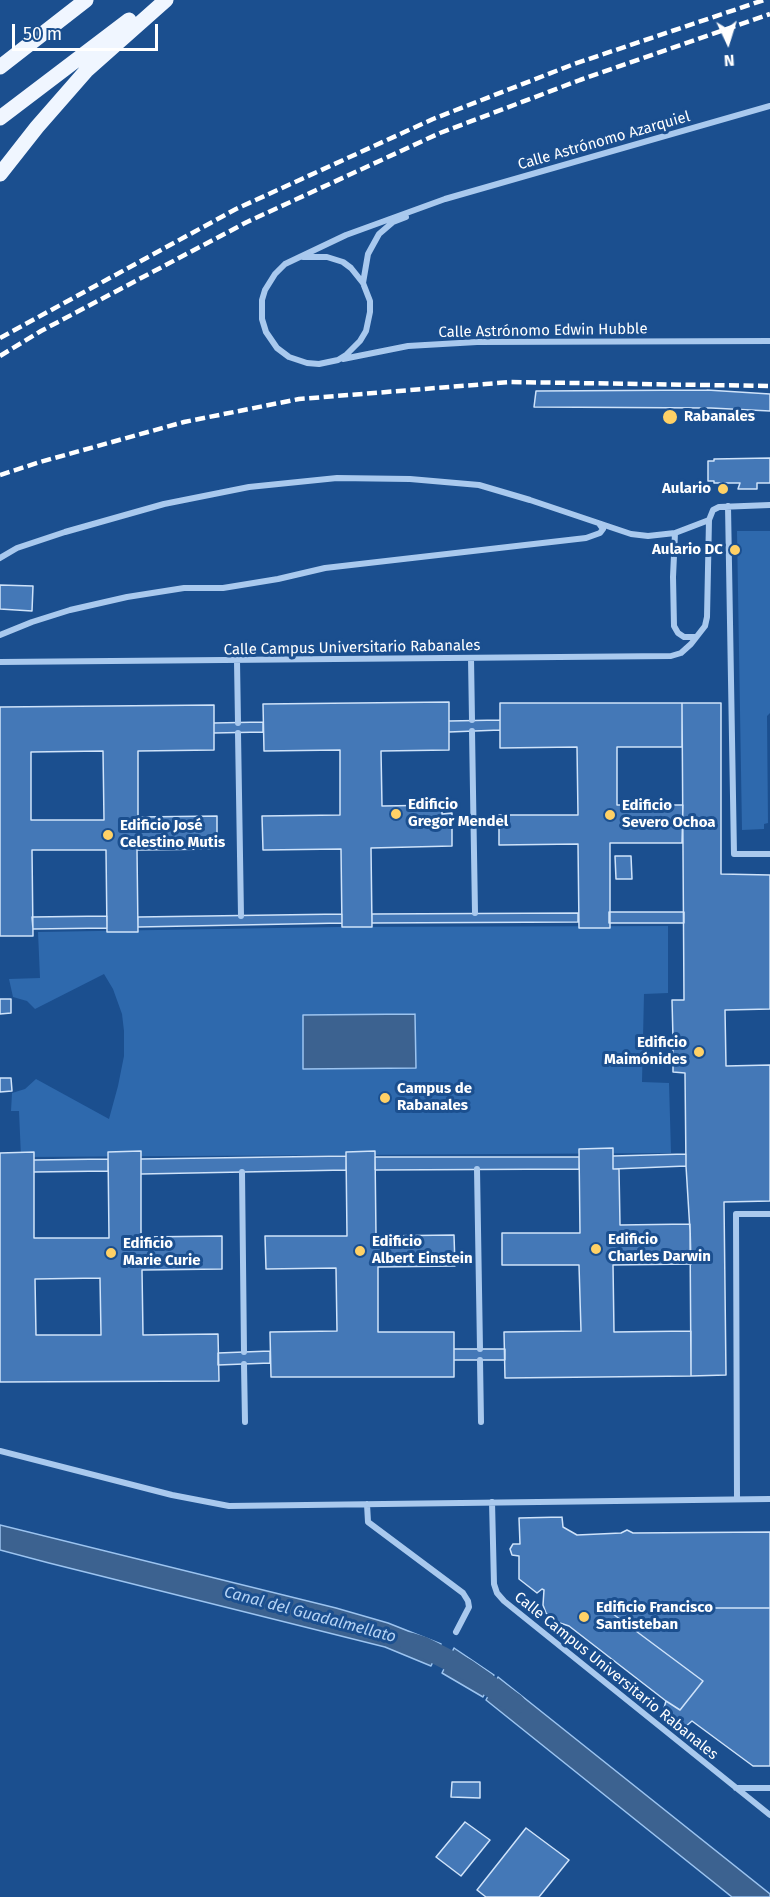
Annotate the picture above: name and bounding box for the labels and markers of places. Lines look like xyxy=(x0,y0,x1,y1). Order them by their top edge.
marker: Rabanales xyxy=(661,408,679,426)
place label: Rabanales xyxy=(684,408,755,426)
place label: Aulario xyxy=(662,480,711,498)
marker: Aulario xyxy=(716,482,730,496)
place label: Aulario DC xyxy=(652,541,723,559)
marker: Aulario DC xyxy=(728,543,742,557)
place label: Edificio Gregor Mendel xyxy=(408,796,508,831)
place label: Edificio Severo Ochoa xyxy=(622,797,716,832)
marker: Edificio Gregor Mendel xyxy=(389,807,403,821)
marker: Edificio Severo Ochoa xyxy=(603,808,617,822)
place label: Edificio José Celestino Mutis xyxy=(120,817,225,852)
marker: Edificio José Celestino Mutis xyxy=(101,828,115,842)
place label: Edificio Maimónides xyxy=(604,1034,687,1069)
marker: Edificio Maimónides xyxy=(692,1045,706,1059)
place label: Campus de Rabanales xyxy=(397,1080,472,1115)
marker: Campus de Rabanales xyxy=(378,1091,392,1105)
place label: Edificio Charles Darwin xyxy=(608,1231,711,1266)
place label: Edificio Albert Einstein xyxy=(372,1233,473,1268)
place label: Edificio Marie Curie xyxy=(123,1235,201,1270)
marker: Edificio Charles Darwin xyxy=(589,1242,603,1256)
marker: Edificio Albert Einstein xyxy=(353,1244,367,1258)
marker: Edificio Marie Curie xyxy=(104,1246,118,1260)
place label: Edificio Francisco Santisteban xyxy=(596,1599,713,1634)
marker: Edificio Francisco Santisteban xyxy=(577,1610,591,1624)

